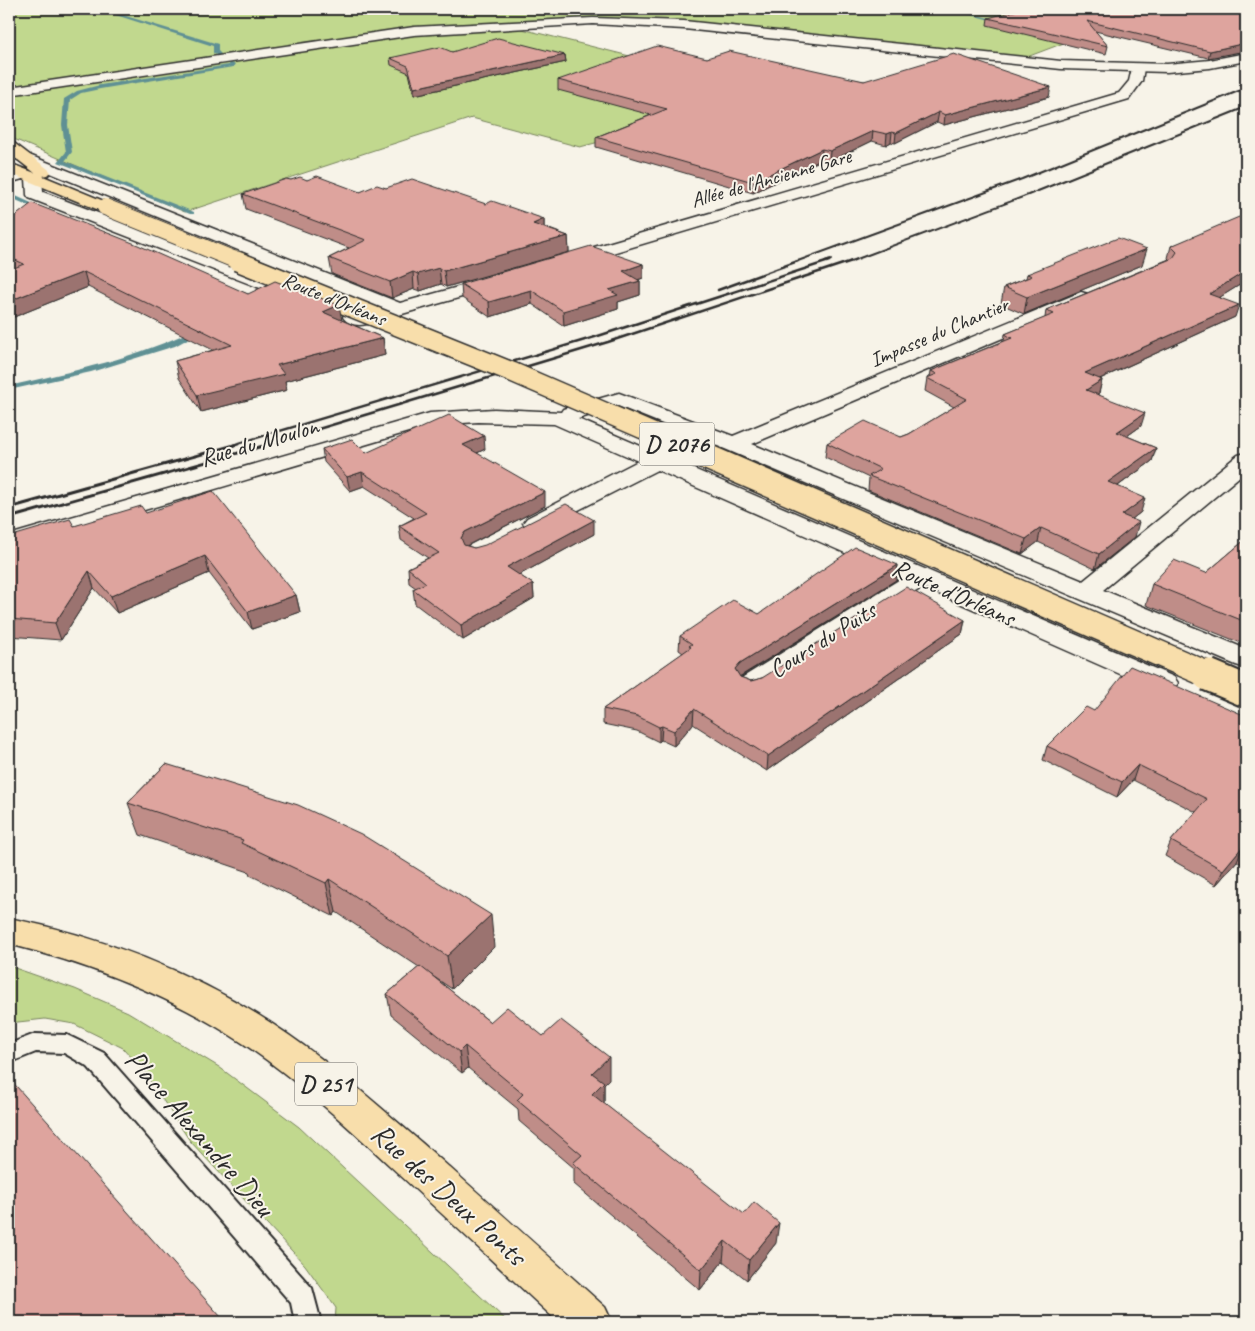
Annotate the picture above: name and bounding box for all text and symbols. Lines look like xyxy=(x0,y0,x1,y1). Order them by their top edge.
street label: Allée de l'Ancienne Gare xyxy=(688,142,855,213)
street label: Route d'Orléans xyxy=(278,266,392,332)
street label: Impasse du Chantier xyxy=(866,291,1013,373)
street label: Rue du Moulon xyxy=(196,409,324,474)
road number: D 2076 xyxy=(640,422,714,466)
street label: Route d'Orléans xyxy=(887,552,1022,635)
street label: Cours du Puits xyxy=(763,593,884,685)
street label: Place Alexandre Dieu xyxy=(117,1041,285,1226)
road number: D 251 xyxy=(295,1062,357,1106)
street label: Rue des Deux Ponts xyxy=(363,1114,537,1276)

